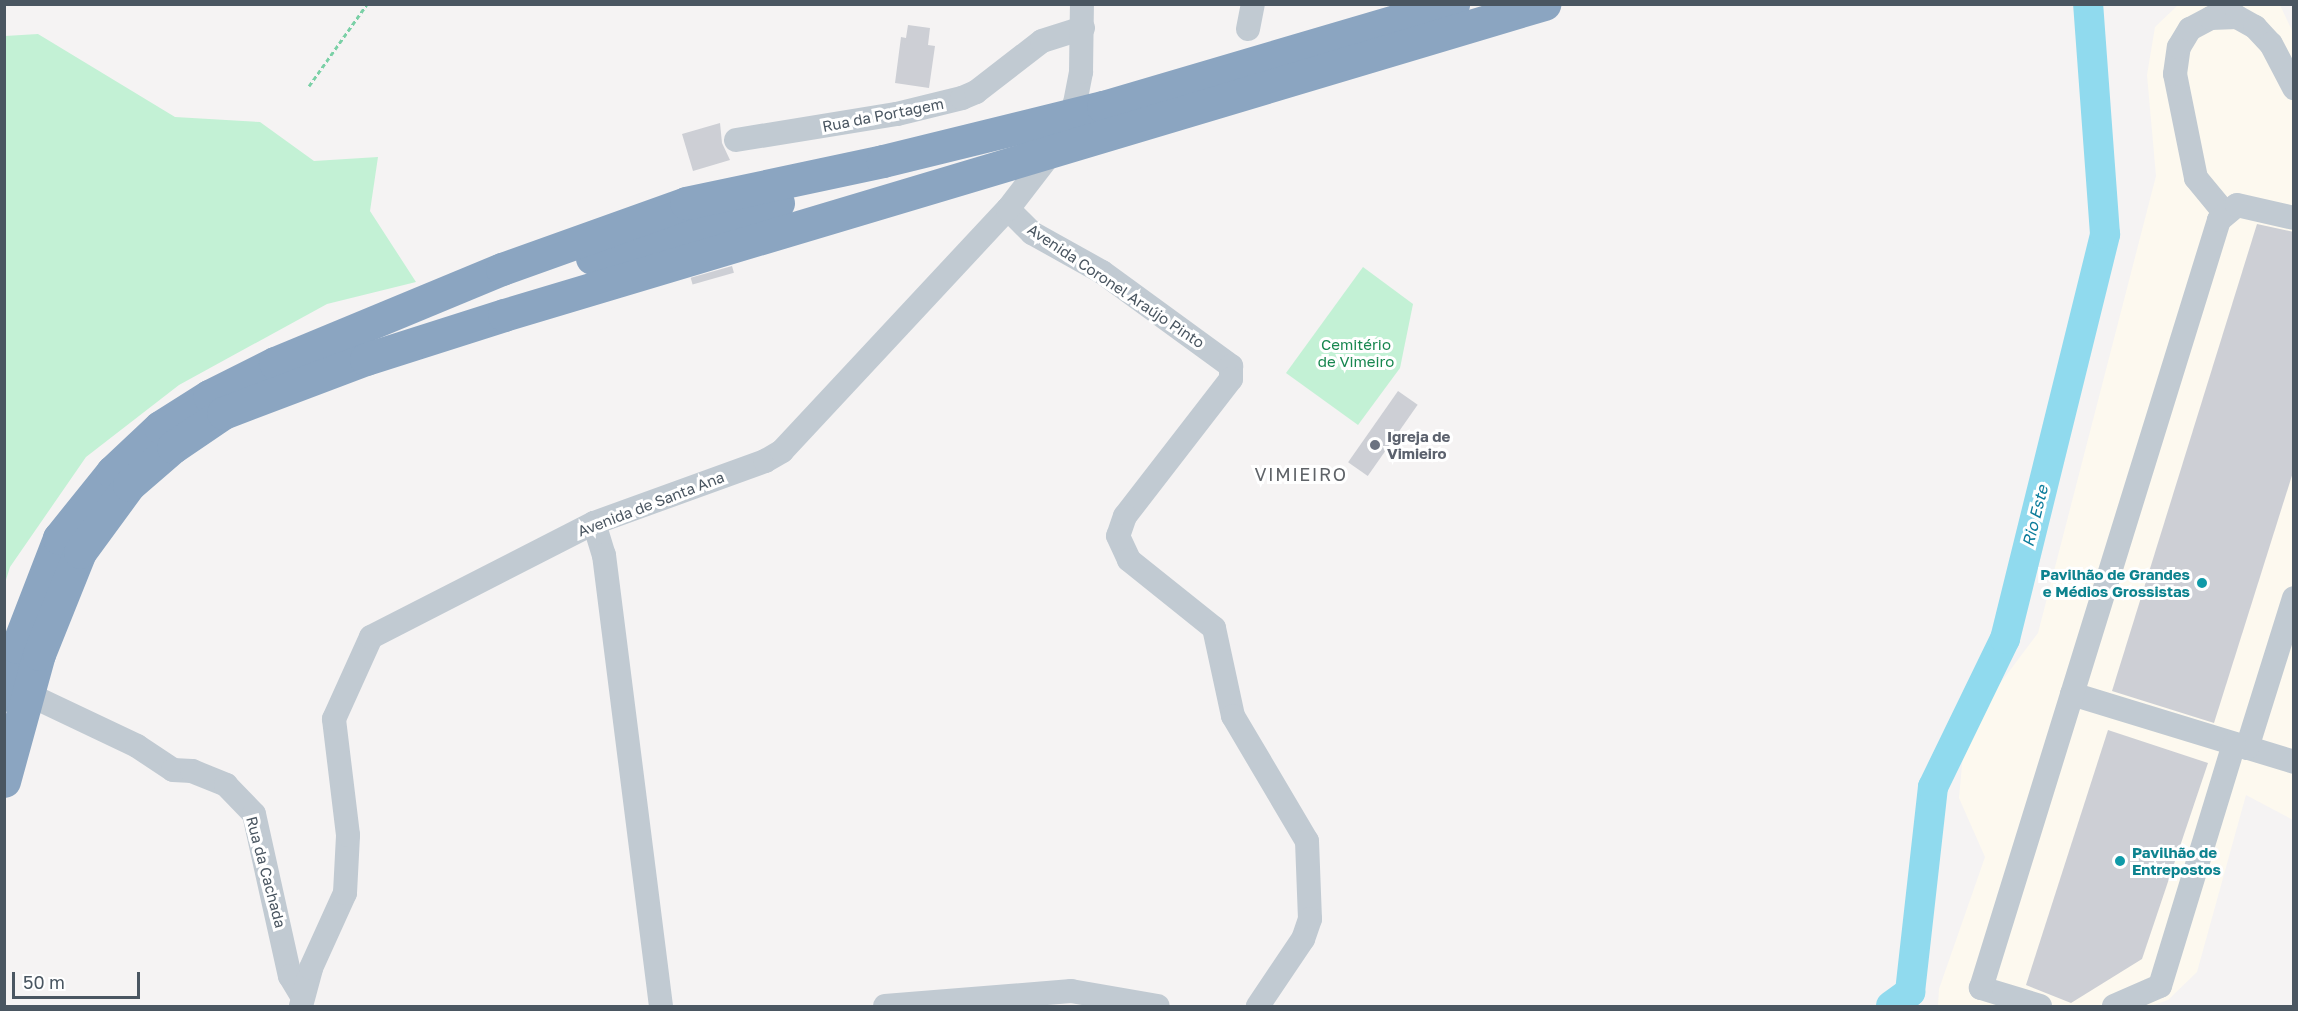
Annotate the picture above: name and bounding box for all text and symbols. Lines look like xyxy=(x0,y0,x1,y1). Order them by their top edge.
street label: Rua da Portagem xyxy=(821,94,945,136)
street label: Avenida Coronel Araújo Pinto xyxy=(1024,220,1208,352)
park label: Cemitério de Vimeiro xyxy=(1318,335,1394,370)
place label: Igreja de Vimieiro xyxy=(1387,427,1450,462)
marker: Igreja de Vimieiro xyxy=(1368,438,1382,452)
district label: VIMIEIRO xyxy=(1254,463,1348,485)
street label: Avenida de Santa Ana xyxy=(575,468,727,540)
water label: Rio Este xyxy=(2018,483,2052,549)
place label: Pavilhão de Grandes e Médios Grossistas xyxy=(2040,565,2190,600)
marker: Pavilhão de Grandes e Médios Grossistas xyxy=(2195,576,2209,590)
street label: Rua da Cachada xyxy=(242,814,290,930)
place label: Pavilhão de Entrepostos xyxy=(2132,843,2221,878)
marker: Pavilhão de Entrepostos xyxy=(2113,854,2127,868)
scale bar xyxy=(15,960,142,998)
text: 50 m xyxy=(23,971,65,993)

